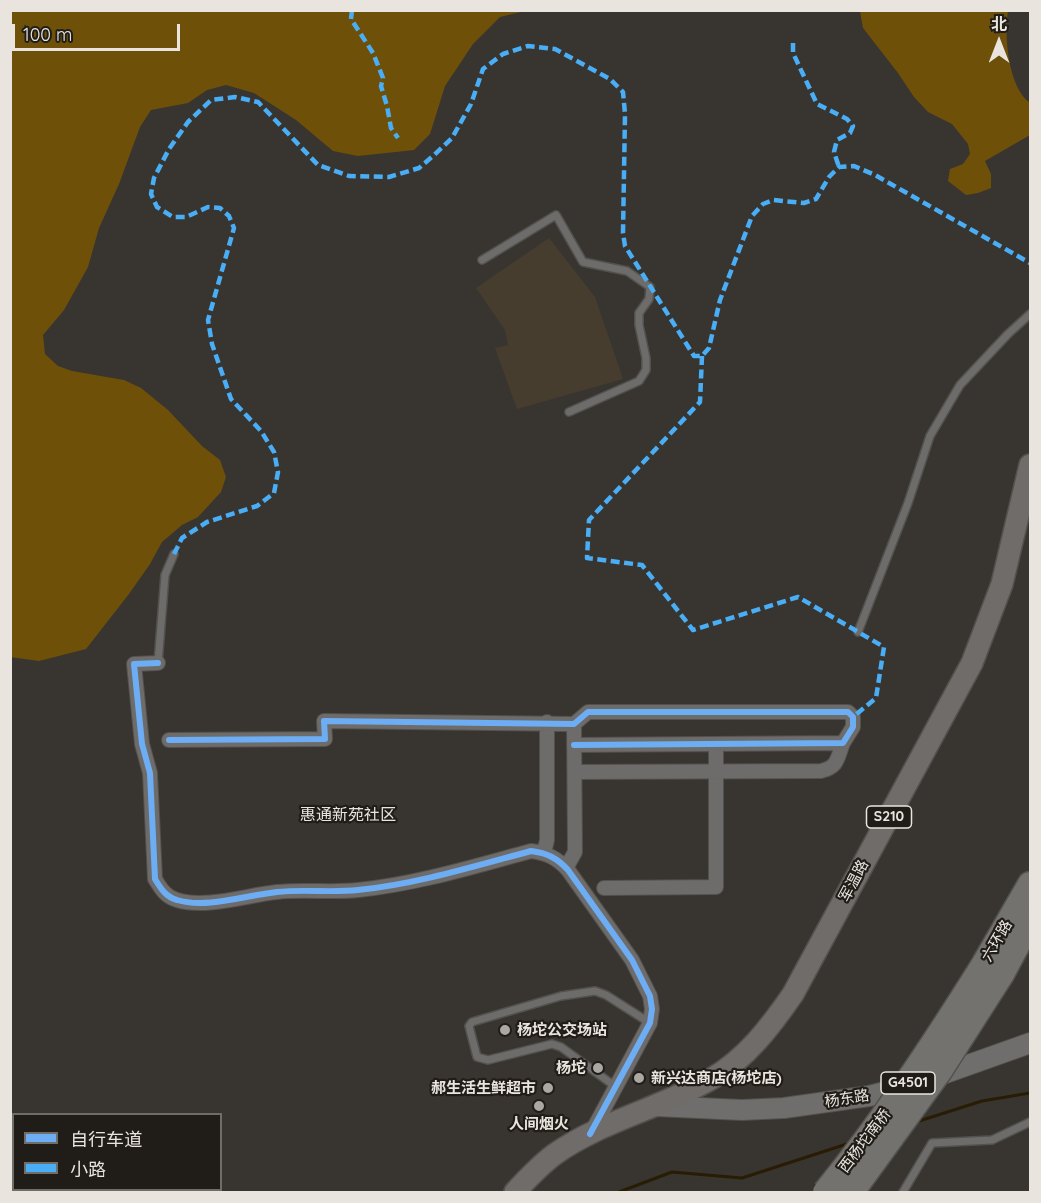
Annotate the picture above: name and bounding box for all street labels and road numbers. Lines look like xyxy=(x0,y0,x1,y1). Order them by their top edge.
road number: S210 xyxy=(866,806,912,828)
street label: 军温路 xyxy=(835,857,873,905)
street label: 六环路 xyxy=(978,917,1016,965)
road number: G4501 xyxy=(881,1072,935,1094)
street label: 杨东路 xyxy=(823,1087,871,1111)
street label: 西杨坨南桥 xyxy=(835,1106,895,1176)

